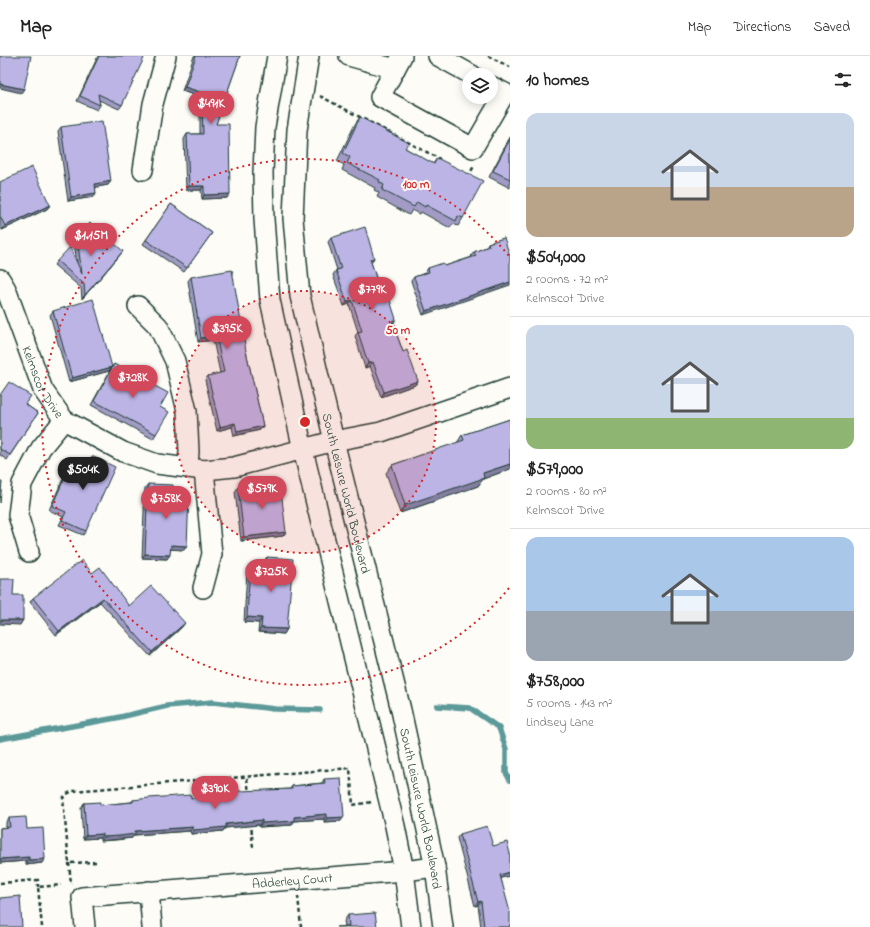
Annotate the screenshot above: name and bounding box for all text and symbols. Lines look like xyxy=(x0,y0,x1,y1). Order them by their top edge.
text: Map xyxy=(20,14,52,41)
text: Map xyxy=(688,17,711,38)
text: Directions xyxy=(733,17,791,38)
text: Saved xyxy=(813,17,850,38)
map controls xyxy=(462,68,498,104)
button: layers xyxy=(462,68,498,104)
text: 10 homes xyxy=(526,68,589,93)
icon: filters xyxy=(832,69,854,91)
pin: $491K xyxy=(183,91,239,125)
text: $491K xyxy=(197,94,225,113)
icon: home xyxy=(654,139,726,211)
text: 100 m xyxy=(403,176,430,194)
pin: $1.15M xyxy=(58,223,124,257)
text: $1.15M xyxy=(74,226,108,245)
text: $504,000 xyxy=(526,245,585,270)
text: 2 rooms · 72 m² xyxy=(526,270,608,289)
pin: $779K xyxy=(344,277,400,311)
text: $779K xyxy=(358,280,386,299)
text: Kelmscot Drive xyxy=(526,289,604,308)
pin: $395K xyxy=(199,316,255,350)
text: $395K xyxy=(212,319,242,338)
text: 50 m xyxy=(386,322,411,340)
street label: Kelmscot Drive xyxy=(17,344,68,423)
icon: home xyxy=(654,351,726,423)
pin: $728K xyxy=(105,365,161,399)
text: $728K xyxy=(118,368,148,387)
street label: South Leisure World Boulevard xyxy=(317,411,375,576)
centre of rings xyxy=(298,415,312,429)
pin: $504K xyxy=(55,457,111,491)
text: $579,000 xyxy=(526,457,583,482)
text: $504K xyxy=(67,460,99,479)
pin: $579K xyxy=(234,476,290,510)
text: $579K xyxy=(247,479,277,498)
text: 2 rooms · 80 m² xyxy=(526,482,607,501)
pin: $758K xyxy=(138,486,194,520)
text: $758K xyxy=(150,489,182,508)
text: Kelmscot Drive xyxy=(526,501,604,520)
pin: $725K xyxy=(243,559,299,593)
text: $725K xyxy=(254,562,288,581)
icon: home xyxy=(654,563,726,635)
text: $758,000 xyxy=(526,669,584,694)
text: 5 rooms · 143 m² xyxy=(526,694,612,713)
text: Lindsey Lane xyxy=(526,713,594,732)
street label: South Leisure World Boulevard xyxy=(394,726,446,891)
pin: $390K xyxy=(187,776,243,810)
text: $390K xyxy=(200,779,230,798)
street label: Adderley Court xyxy=(251,869,334,894)

